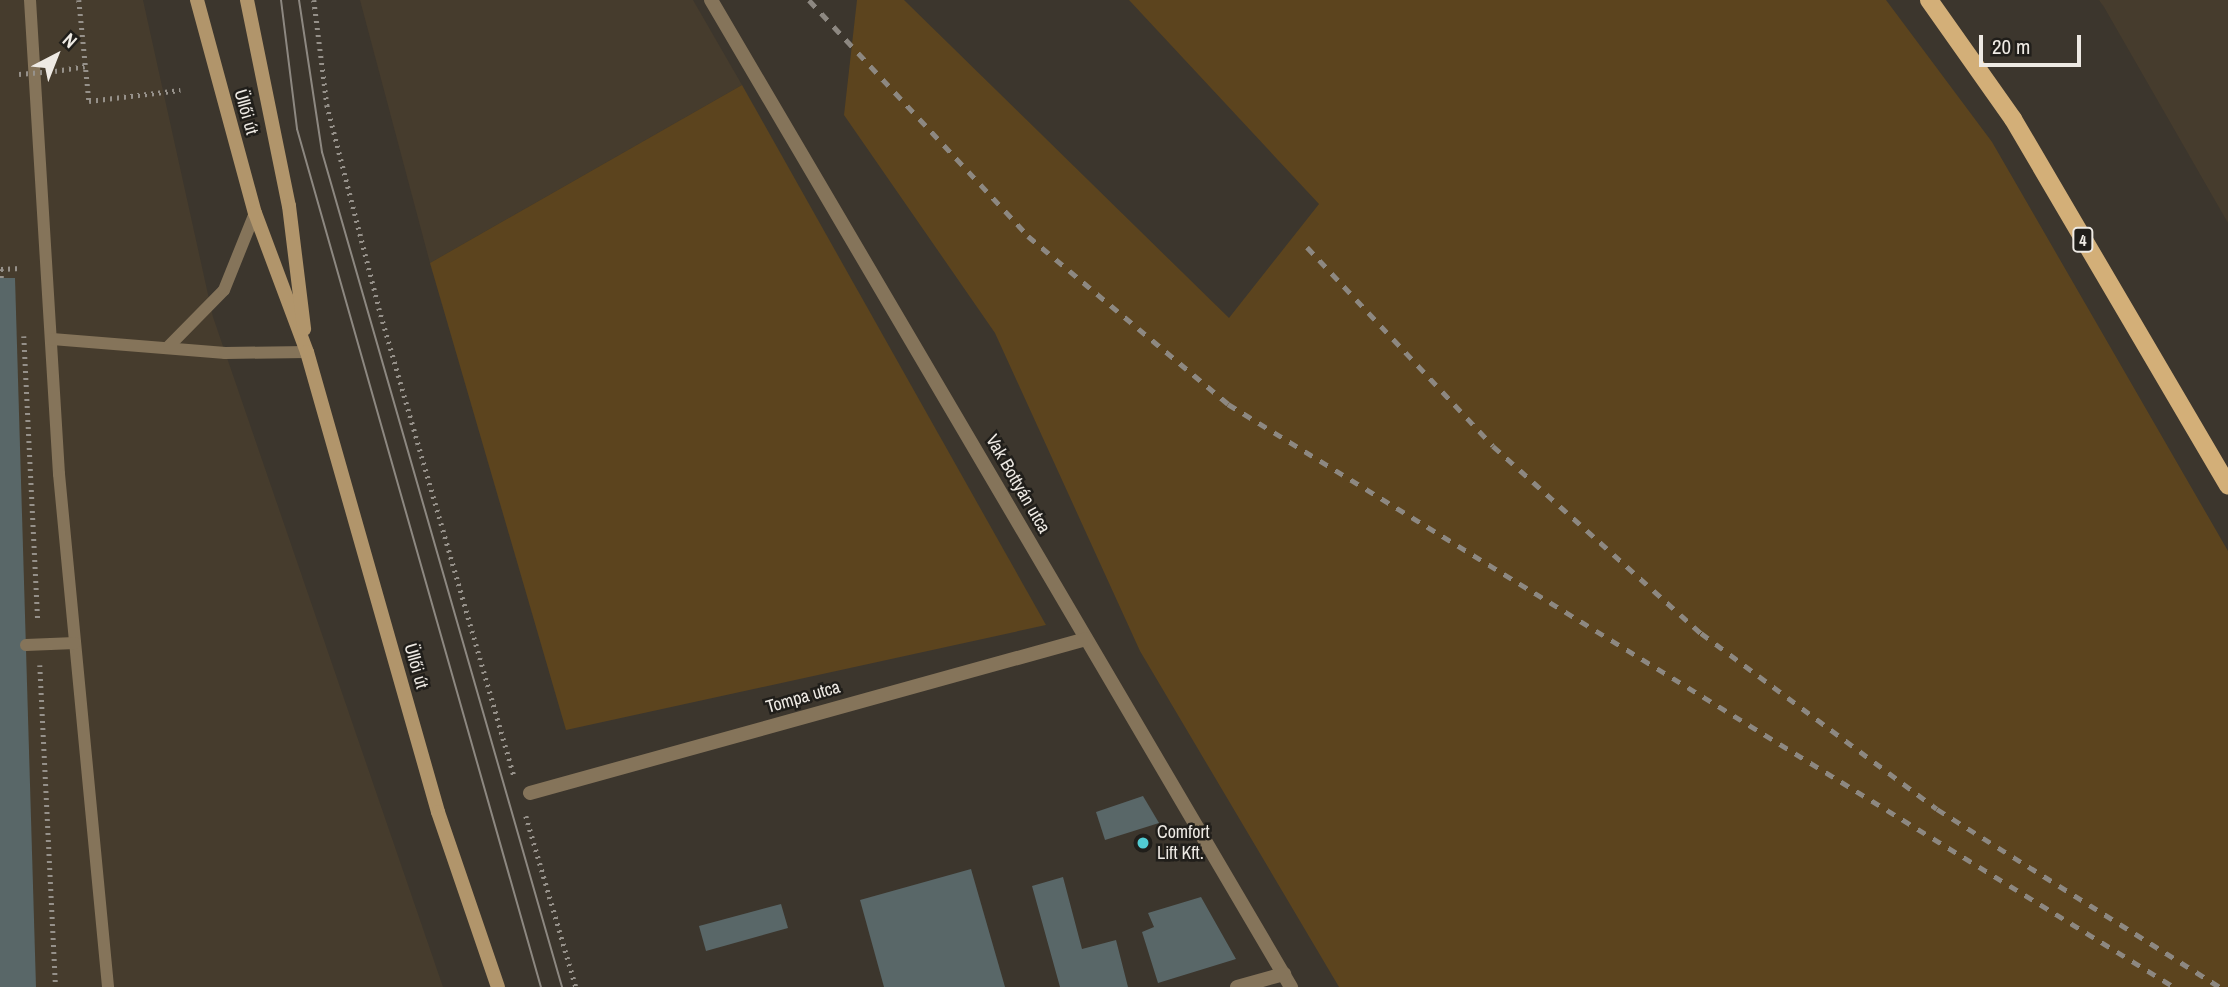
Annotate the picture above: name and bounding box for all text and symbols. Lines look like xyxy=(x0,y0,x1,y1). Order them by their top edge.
north arrow xyxy=(21,21,91,91)
scale bar xyxy=(1983,21,2084,65)
text: N xyxy=(57,27,83,54)
text: 20 m xyxy=(1992,32,2030,61)
street label: Üllői út xyxy=(229,87,263,137)
road number: 4 xyxy=(2071,228,2095,252)
street label: Vak Bottyán utca xyxy=(981,431,1055,537)
street label: Üllői út xyxy=(399,641,433,691)
street label: Tompa utca xyxy=(763,676,843,718)
place label: Comfort Lift Kft. xyxy=(1157,822,1209,864)
marker: Comfort Lift Kft. xyxy=(1135,835,1151,851)

